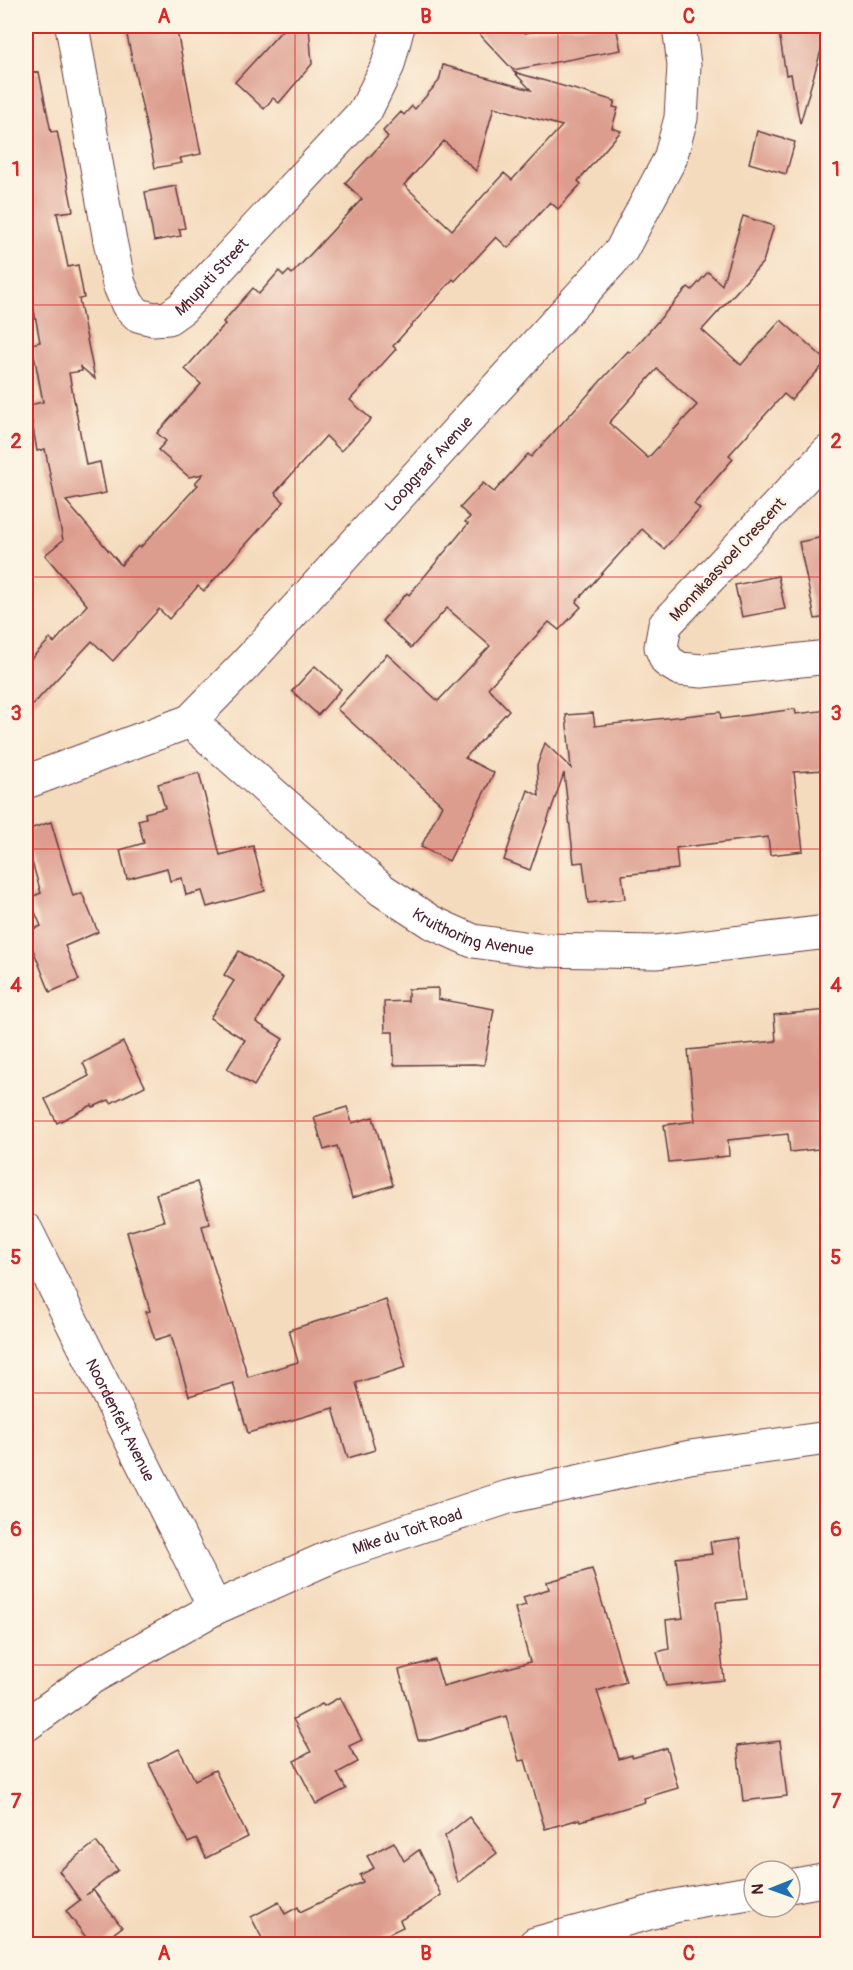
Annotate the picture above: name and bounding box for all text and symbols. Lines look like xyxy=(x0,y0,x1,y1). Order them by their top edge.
text: A xyxy=(158,4,171,29)
text: B xyxy=(420,4,432,29)
text: C xyxy=(683,4,695,29)
text: 1 xyxy=(12,157,20,182)
text: 1 xyxy=(832,157,840,182)
street label: Mhuputi Street xyxy=(171,234,253,321)
street label: Loopgraaf Avenue xyxy=(381,412,477,516)
text: 2 xyxy=(10,429,22,454)
text: 2 xyxy=(830,429,842,454)
street label: Monnikaasvoel Crescent xyxy=(665,493,791,626)
text: 3 xyxy=(10,701,22,726)
text: 3 xyxy=(830,701,842,726)
street label: Kruithoring Avenue xyxy=(408,904,535,960)
text: 4 xyxy=(10,973,22,998)
text: 4 xyxy=(830,973,842,998)
text: 5 xyxy=(11,1245,22,1270)
text: 5 xyxy=(831,1245,842,1270)
street label: Noordenfelt Avenue xyxy=(81,1355,159,1485)
street label: Mike du Toit Road xyxy=(350,1504,465,1559)
text: 6 xyxy=(10,1517,22,1542)
text: 6 xyxy=(830,1517,842,1542)
text: 7 xyxy=(11,1789,22,1814)
text: 7 xyxy=(831,1789,842,1814)
north arrow xyxy=(742,1859,802,1919)
text: N xyxy=(748,1883,768,1895)
text: A xyxy=(158,1941,171,1966)
text: B xyxy=(420,1941,432,1966)
text: C xyxy=(683,1941,695,1966)

